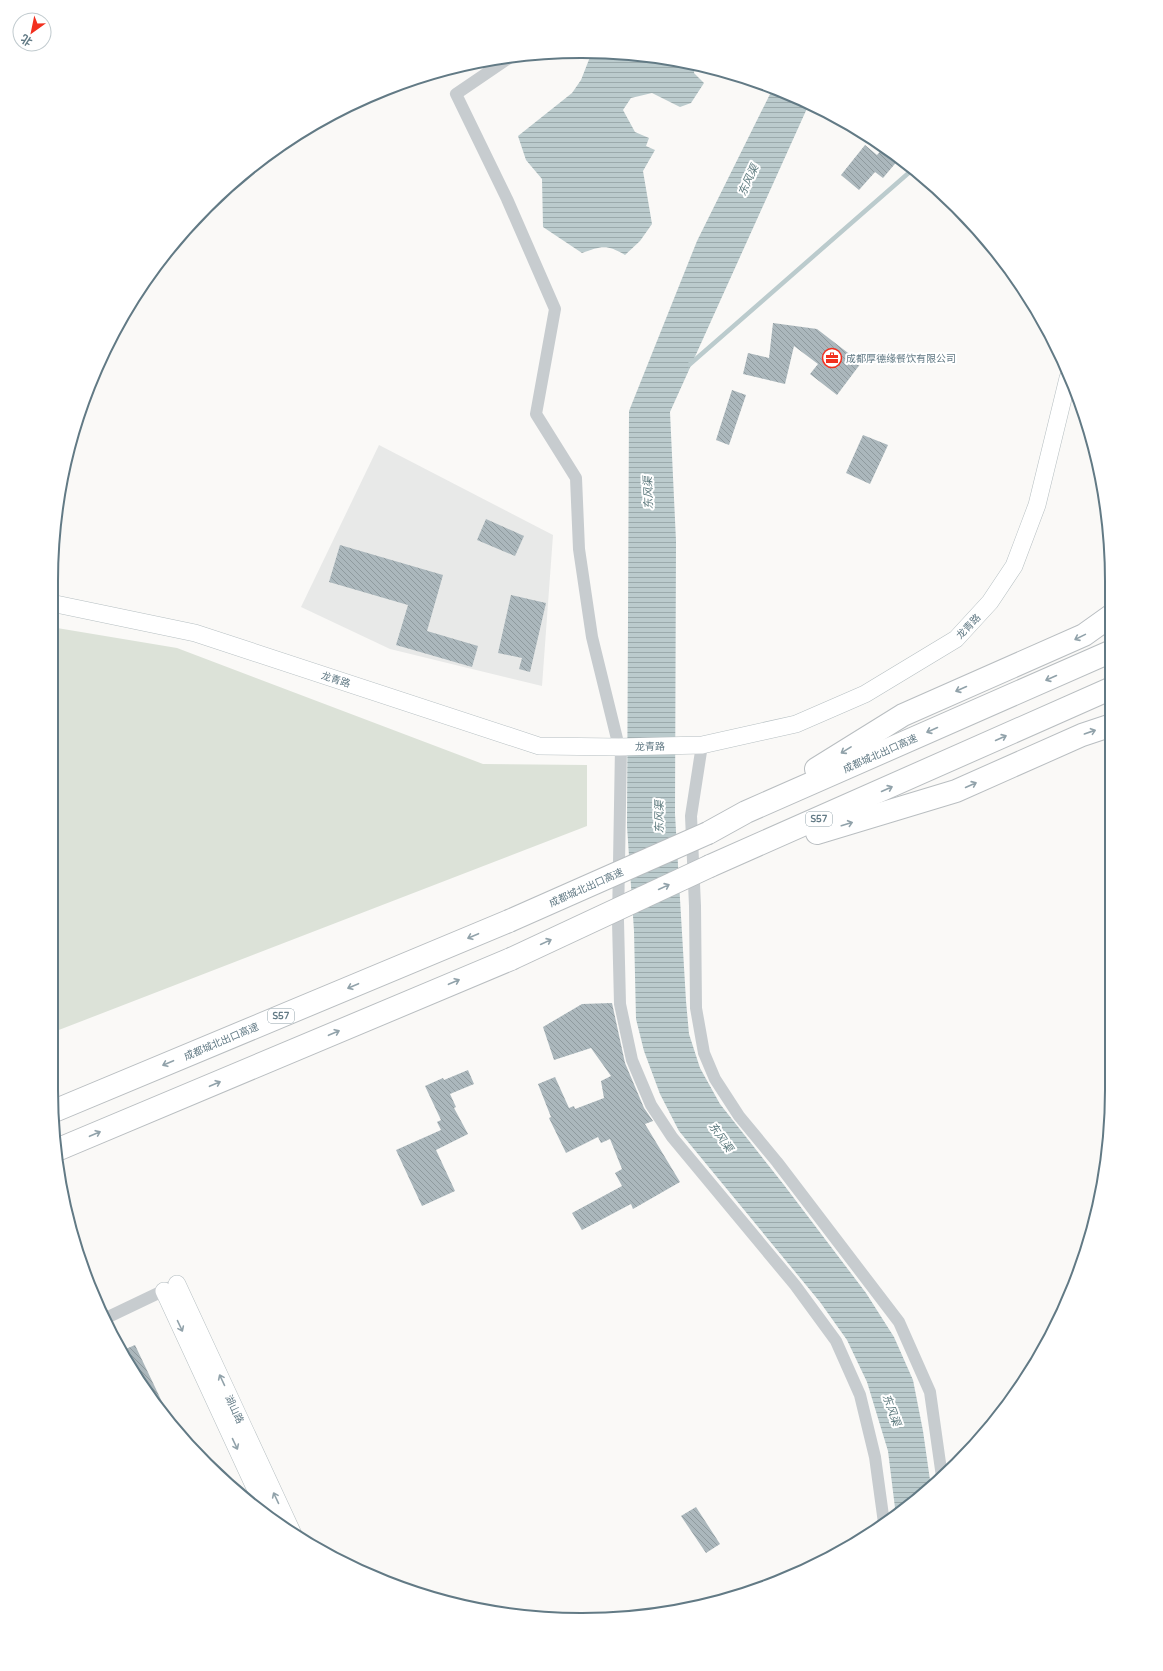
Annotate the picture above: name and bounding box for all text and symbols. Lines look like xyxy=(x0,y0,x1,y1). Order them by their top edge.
north arrow xyxy=(12,12,52,52)
text: 北 xyxy=(19,32,35,48)
water label: 东风渠 xyxy=(736,161,762,198)
office icon: 成都厚德缘餐饮有限公司 xyxy=(821,347,843,369)
place label: 成都厚德缘餐饮有限公司 xyxy=(846,353,956,365)
water label: 东风渠 xyxy=(641,474,656,510)
street label: 龙青路 xyxy=(954,612,983,642)
one-way arrow xyxy=(1074,634,1086,641)
street label: 龙青路 xyxy=(320,670,352,690)
one-way arrow xyxy=(1045,675,1057,682)
one-way arrow xyxy=(955,686,967,694)
one-way arrow xyxy=(926,727,938,735)
one-way arrow xyxy=(1084,728,1096,736)
street label: 成都城北出口高速 xyxy=(841,732,919,776)
one-way arrow xyxy=(995,734,1007,741)
street label: 龙青路 xyxy=(635,741,665,753)
one-way arrow xyxy=(840,747,852,755)
one-way arrow xyxy=(965,780,977,788)
one-way arrow xyxy=(881,785,893,792)
water label: 东风渠 xyxy=(653,799,666,834)
road number: S57 xyxy=(806,812,832,826)
one-way arrow xyxy=(840,820,853,827)
street label: 成都城北出口高速 xyxy=(547,866,625,910)
one-way arrow xyxy=(658,883,670,890)
one-way arrow xyxy=(467,933,479,941)
one-way arrow xyxy=(540,938,552,945)
one-way arrow xyxy=(448,978,460,986)
one-way arrow xyxy=(347,983,359,991)
road number: S57 xyxy=(268,1009,294,1023)
street label: 成都城北出口高速 xyxy=(182,1021,261,1063)
one-way arrow xyxy=(328,1029,340,1036)
one-way arrow xyxy=(163,1060,175,1068)
one-way arrow xyxy=(208,1079,220,1087)
water label: 东风渠 xyxy=(706,1120,737,1156)
one-way arrow xyxy=(88,1130,100,1137)
one-way arrow xyxy=(177,1320,184,1332)
one-way arrow xyxy=(218,1375,225,1387)
water label: 东风渠 xyxy=(880,1392,904,1430)
street label: 湖山路 xyxy=(222,1393,246,1426)
one-way arrow xyxy=(231,1438,239,1450)
one-way arrow xyxy=(272,1493,279,1505)

